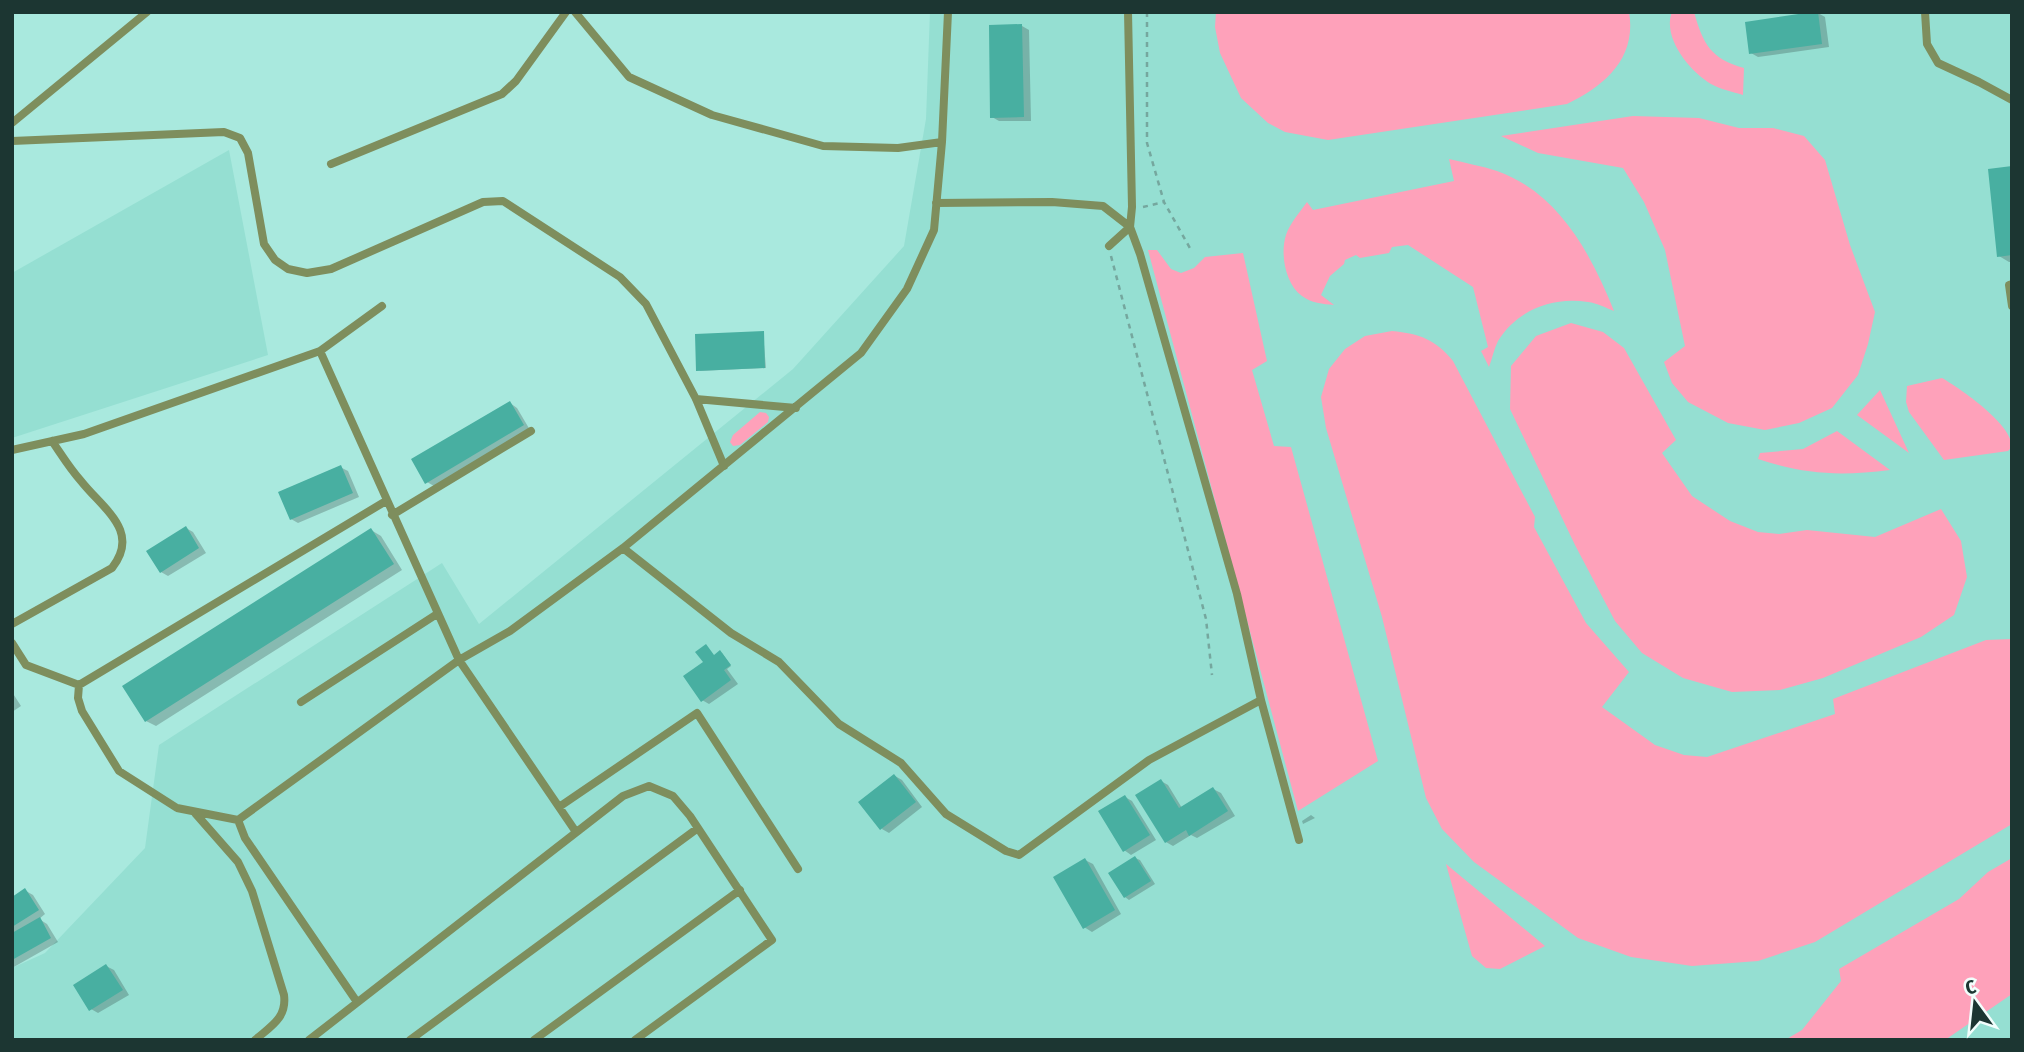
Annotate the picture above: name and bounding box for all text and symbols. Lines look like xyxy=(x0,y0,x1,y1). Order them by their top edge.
north arrow xyxy=(1940,968,2010,1038)
text: С xyxy=(1963,975,1979,999)

